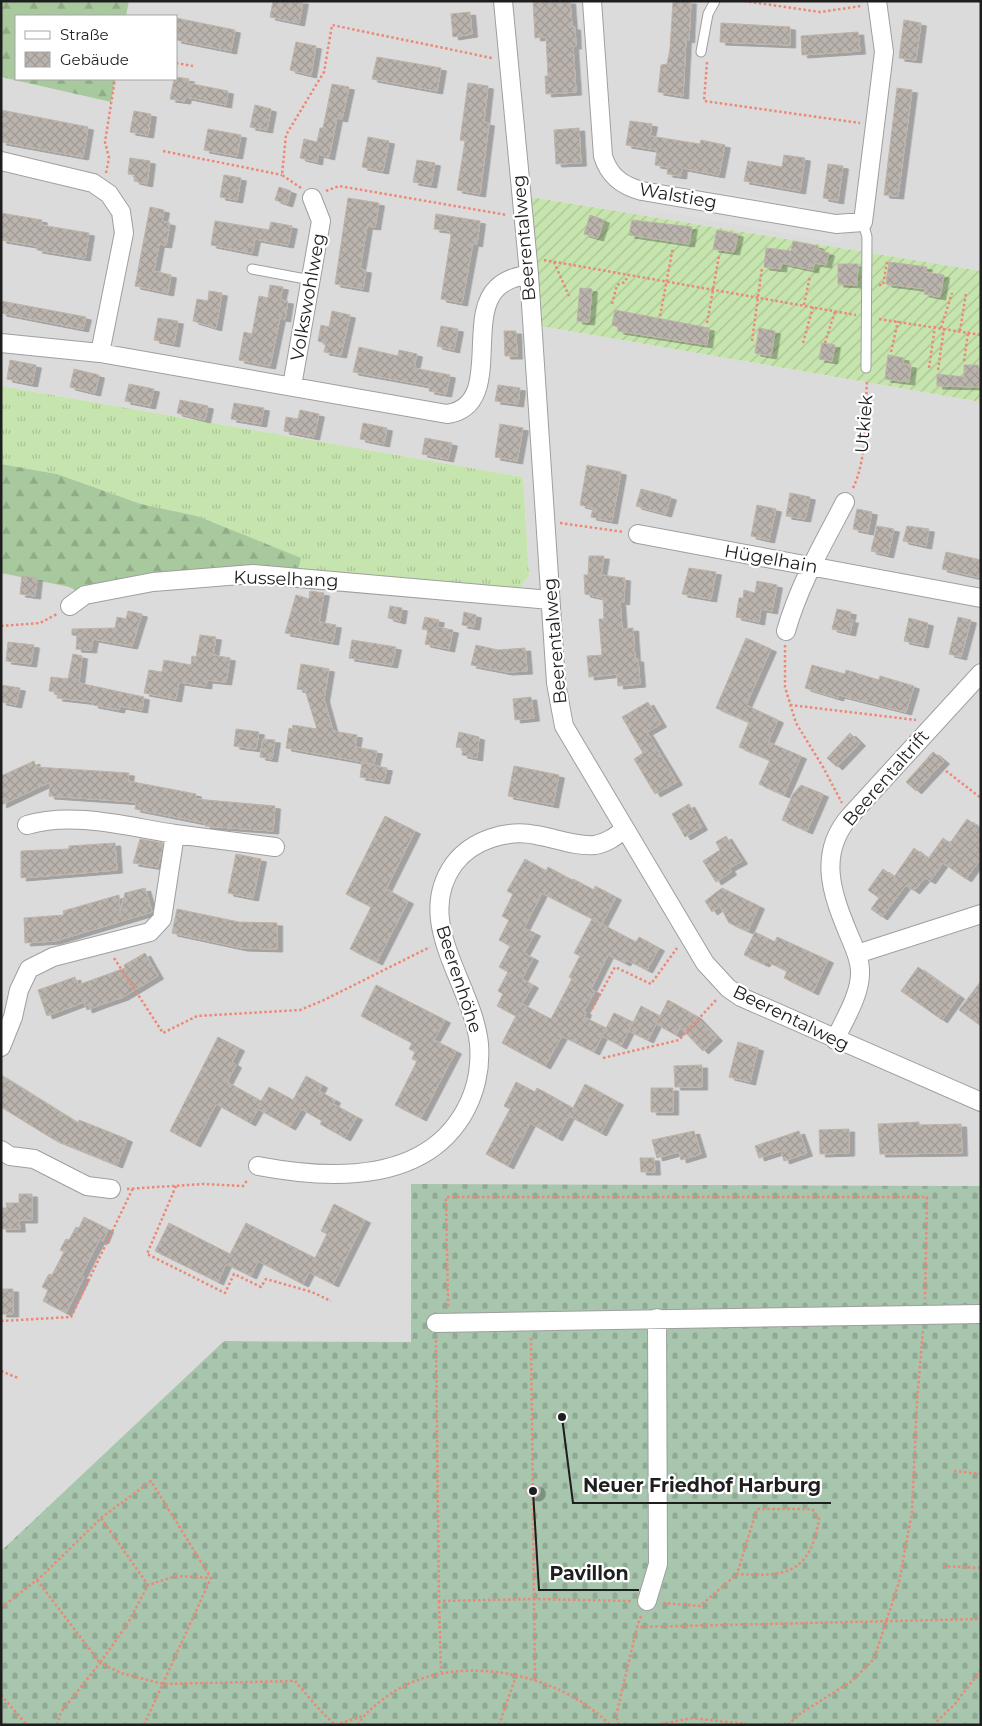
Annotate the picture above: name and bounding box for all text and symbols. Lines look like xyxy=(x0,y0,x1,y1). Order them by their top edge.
legend xyxy=(15,15,178,80)
text: Straße xyxy=(60,25,109,44)
text: Gebäude xyxy=(60,50,129,69)
street label: Beerentalweg xyxy=(508,174,540,302)
street label: Walstieg xyxy=(637,178,719,214)
street label: Volkswohlweg xyxy=(286,231,330,363)
street label: Utkiek xyxy=(850,394,878,454)
street label: Hügelhain xyxy=(723,540,819,578)
street label: Kusselhang xyxy=(233,566,339,592)
street label: Beerentalweg xyxy=(539,577,571,705)
street label: Beerentaltrift xyxy=(838,725,934,831)
street label: Beerenhöhe xyxy=(431,922,487,1036)
street label: Beerentalweg xyxy=(729,980,853,1056)
callout: Neuer Friedhof Harburg xyxy=(573,1469,831,1503)
text: Neuer Friedhof Harburg xyxy=(583,1474,821,1497)
callout: Pavillon xyxy=(539,1556,639,1590)
text: Pavillon xyxy=(549,1562,629,1585)

